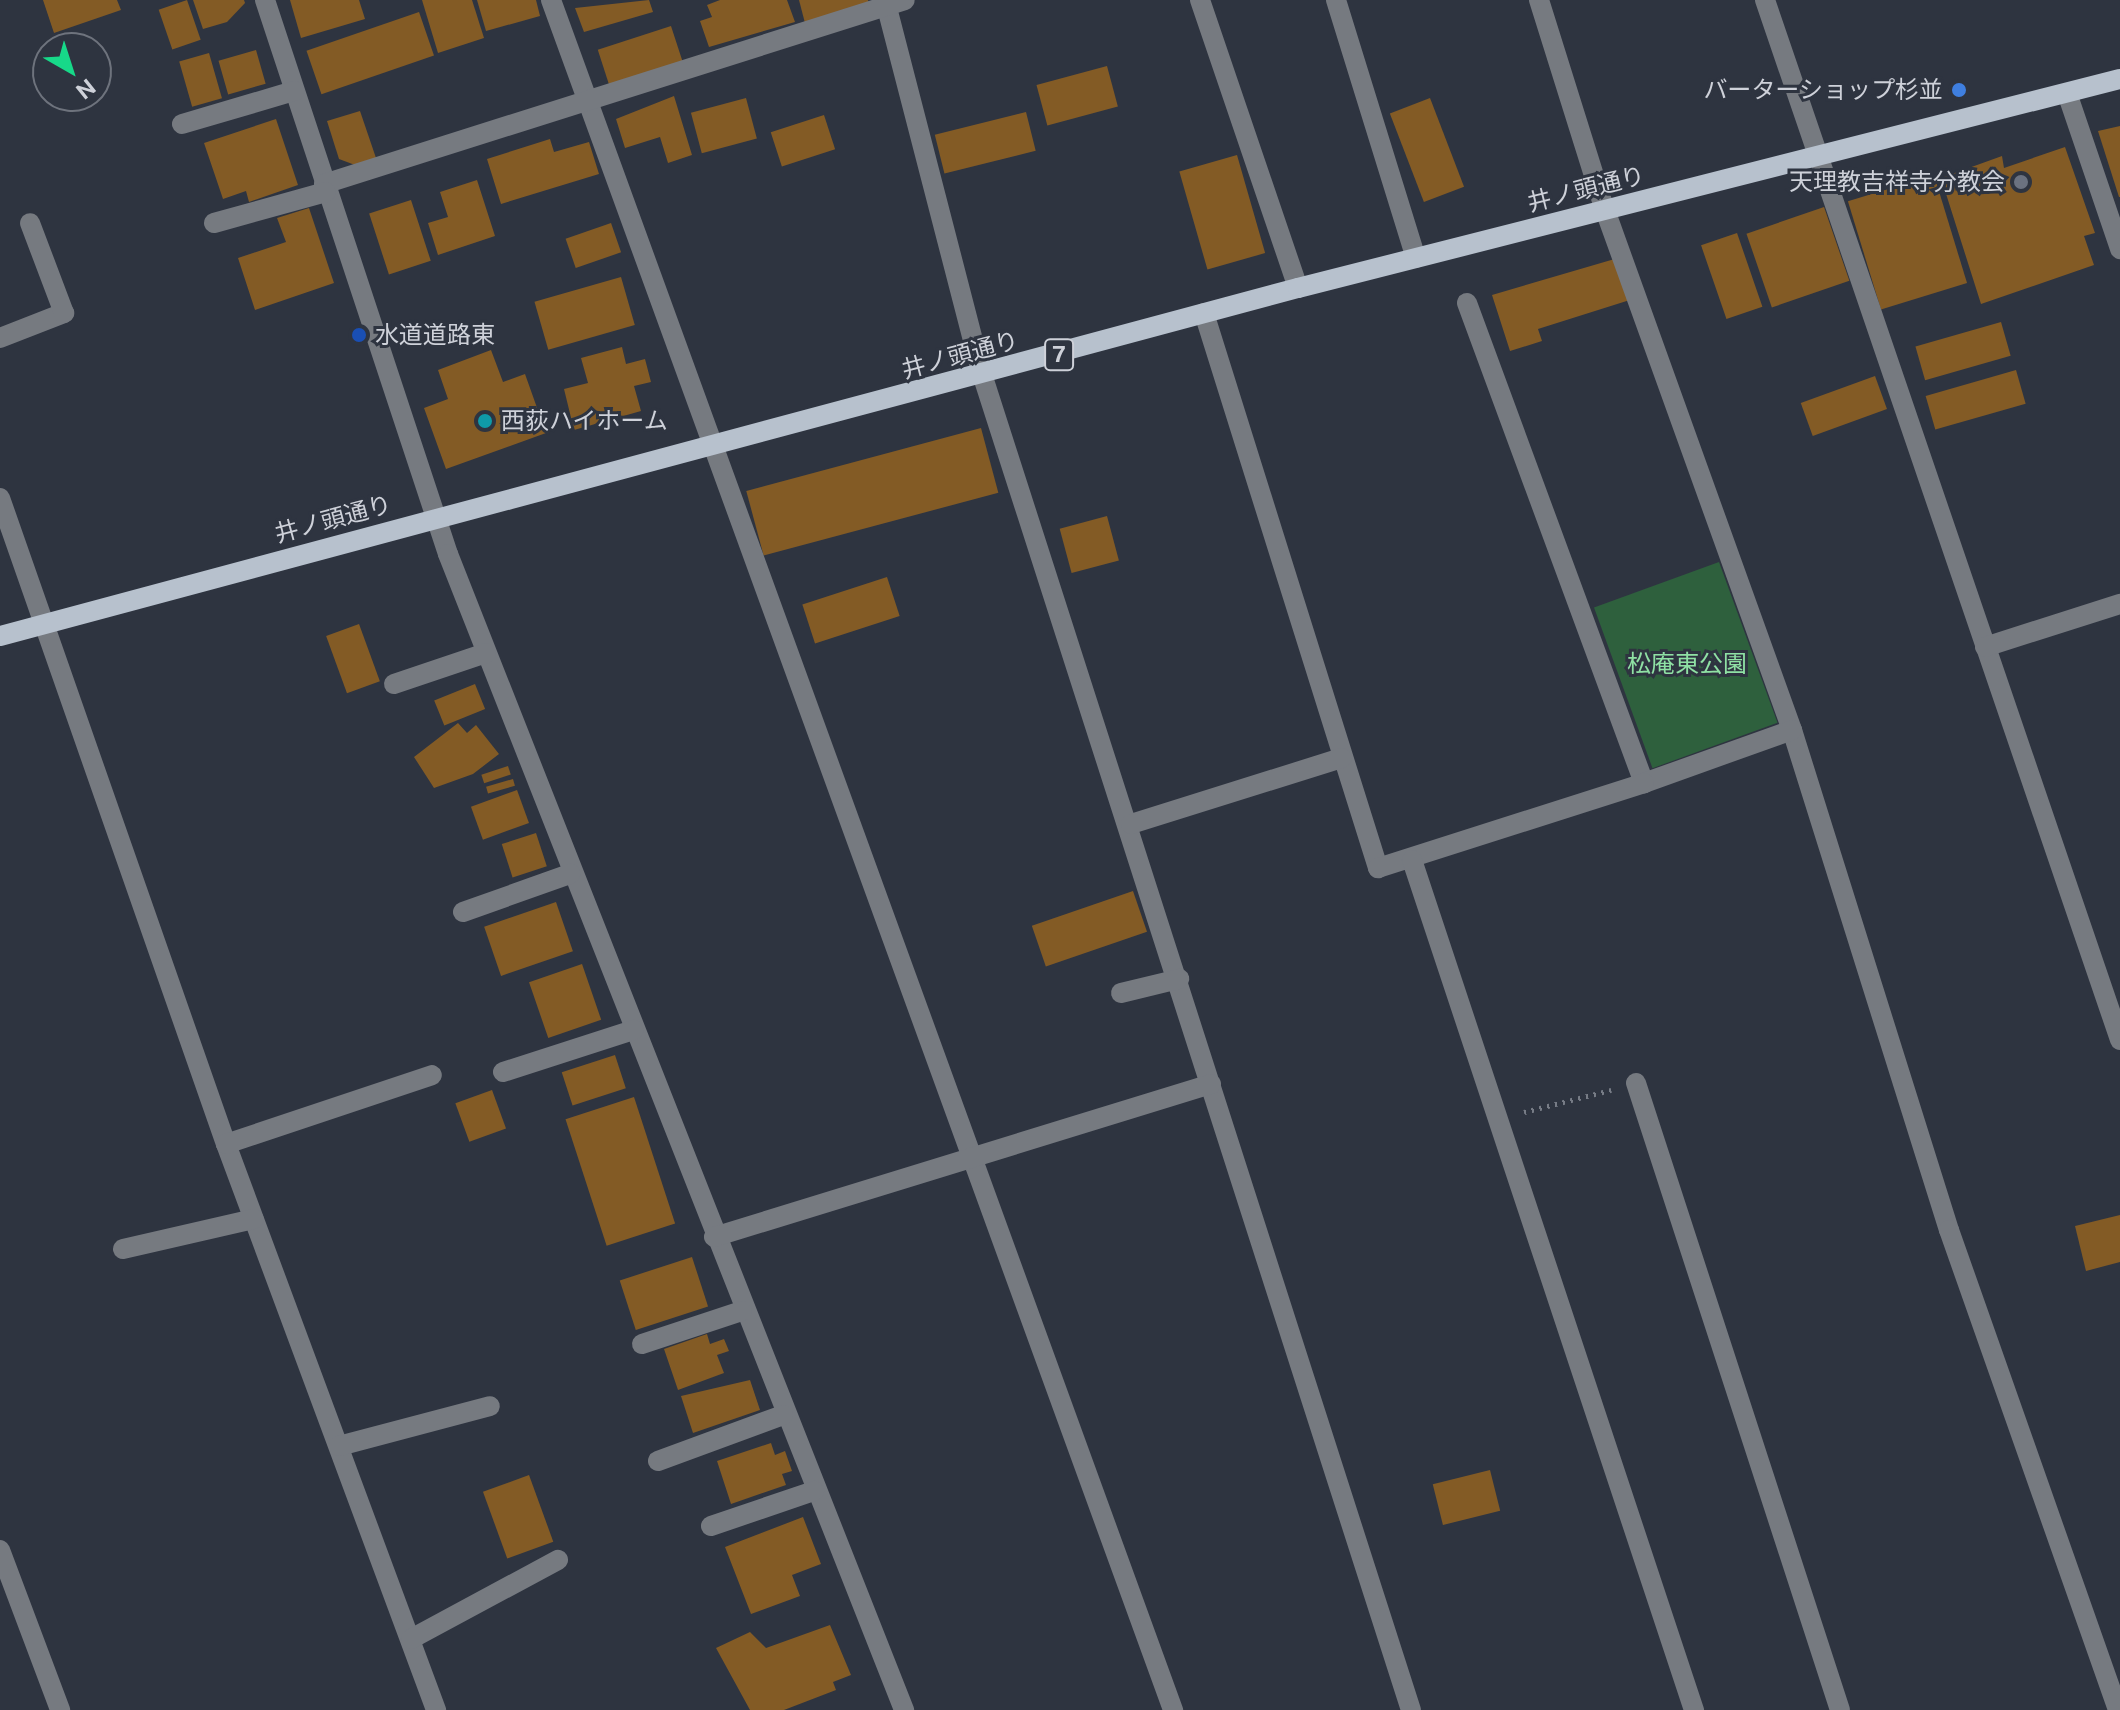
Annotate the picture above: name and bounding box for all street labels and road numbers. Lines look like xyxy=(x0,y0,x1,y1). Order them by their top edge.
street label: 井ノ頭通り xyxy=(1524,161,1648,217)
street label: 井ノ頭通り xyxy=(898,326,1022,384)
road number: 7 xyxy=(1043,337,1075,373)
street label: 井ノ頭通り xyxy=(271,490,395,548)

